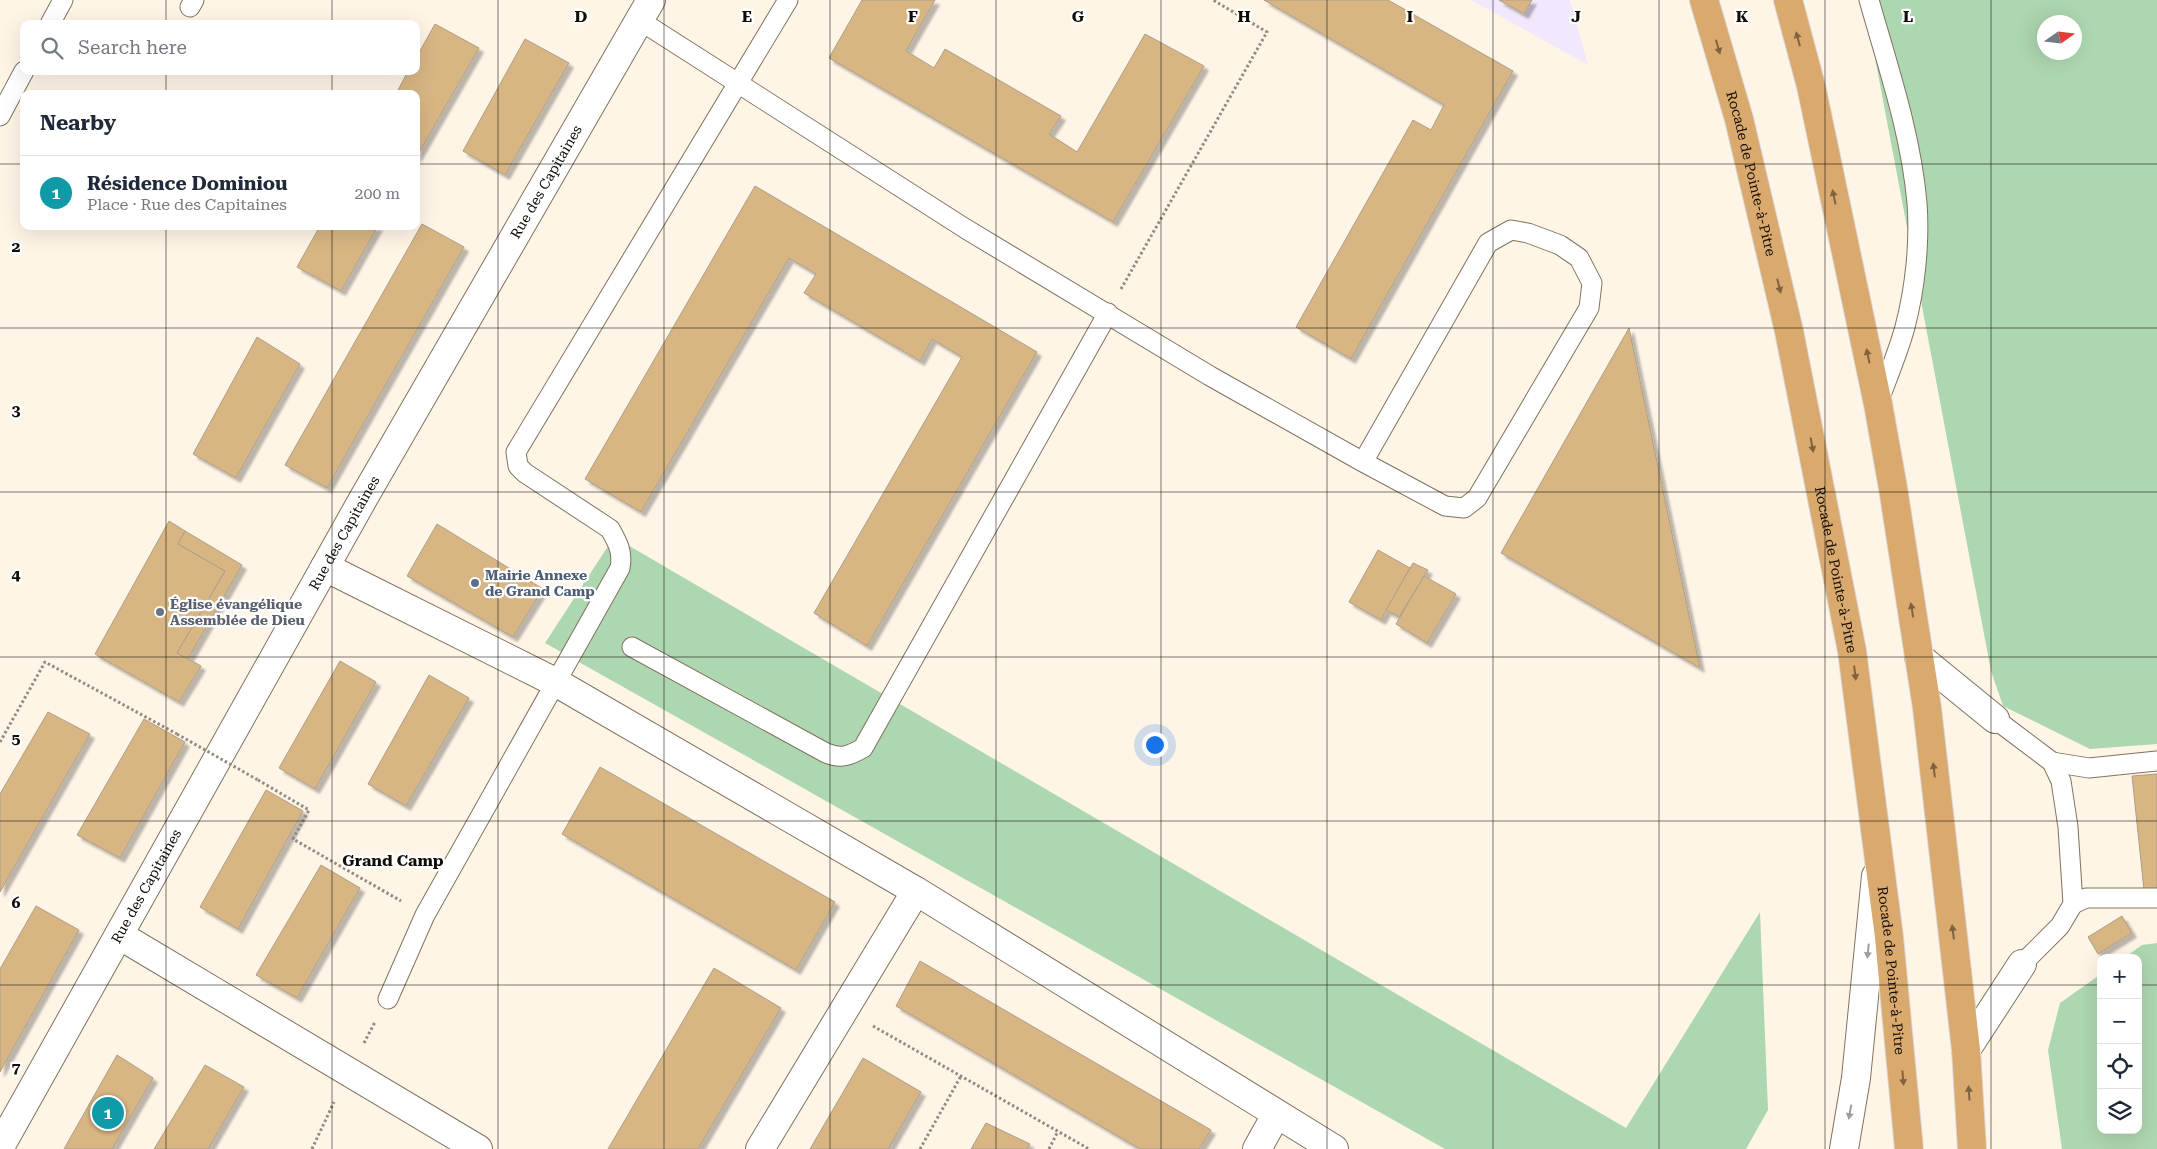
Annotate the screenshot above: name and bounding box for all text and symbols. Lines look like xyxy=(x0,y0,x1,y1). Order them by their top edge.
text: D xyxy=(575,7,588,26)
text: E xyxy=(742,7,752,26)
text: F xyxy=(908,7,918,26)
text: G xyxy=(1072,7,1085,26)
text: H xyxy=(1237,7,1251,26)
text: I xyxy=(1407,7,1413,26)
text: J xyxy=(1571,7,1581,26)
text: K xyxy=(1736,7,1749,26)
text: L xyxy=(1903,7,1913,26)
north arrow xyxy=(2037,15,2082,60)
search box xyxy=(20,20,420,75)
one-way arrow xyxy=(1794,31,1802,46)
icon: search xyxy=(38,34,66,62)
text: Search here xyxy=(78,36,187,59)
one-way arrow xyxy=(1714,39,1722,54)
street label: Rocade de Pointe-à-Pitre xyxy=(1723,89,1779,258)
text: Nearby xyxy=(40,111,116,135)
street label: Rue des Capitaines xyxy=(507,122,585,241)
text: Résidence Dominiou xyxy=(87,172,288,195)
text: 1 xyxy=(52,184,60,203)
text: 200 m xyxy=(354,184,400,203)
one-way arrow xyxy=(1830,189,1838,205)
text: Place · Rue des Capitaines xyxy=(87,195,287,214)
text: 2 xyxy=(12,237,21,256)
one-way arrow xyxy=(1775,278,1783,293)
one-way arrow xyxy=(1864,348,1872,364)
text: 3 xyxy=(12,401,21,420)
one-way arrow xyxy=(1808,437,1816,452)
street label: Rue des Capitaines xyxy=(306,473,383,593)
street label: Rocade de Pointe-à-Pitre xyxy=(1812,485,1860,655)
text: 4 xyxy=(12,565,21,584)
place label: Mairie Annexe de Grand Camp xyxy=(485,567,595,599)
marker: Mairie Annexe de Grand Camp xyxy=(469,577,481,589)
place label: Église évangélique Assemblée de Dieu xyxy=(170,596,305,628)
one-way arrow xyxy=(1907,601,1915,617)
marker: Église évangélique Assemblée de Dieu xyxy=(154,606,166,618)
one-way arrow xyxy=(1851,665,1859,681)
text: 5 xyxy=(12,729,21,748)
your location xyxy=(1142,732,1168,758)
one-way arrow xyxy=(1930,762,1938,778)
street label: Rue des Capitaines xyxy=(108,826,185,946)
district label: Grand Camp xyxy=(342,851,444,870)
street label: Rocade de Pointe-à-Pitre xyxy=(1875,885,1908,1056)
text: 6 xyxy=(12,893,21,912)
one-way arrow xyxy=(1949,924,1957,940)
one-way arrow xyxy=(1864,943,1872,959)
map controls xyxy=(2097,954,2142,1134)
button: + xyxy=(2097,954,2142,999)
button: − xyxy=(2097,999,2142,1044)
button: locate xyxy=(2097,1044,2142,1089)
text: 7 xyxy=(12,1058,21,1077)
one-way arrow xyxy=(1899,1070,1907,1086)
one-way arrow xyxy=(1965,1085,1973,1101)
button: layers xyxy=(2097,1089,2142,1134)
pin: 1 xyxy=(92,1094,124,1132)
one-way arrow xyxy=(1846,1105,1854,1121)

